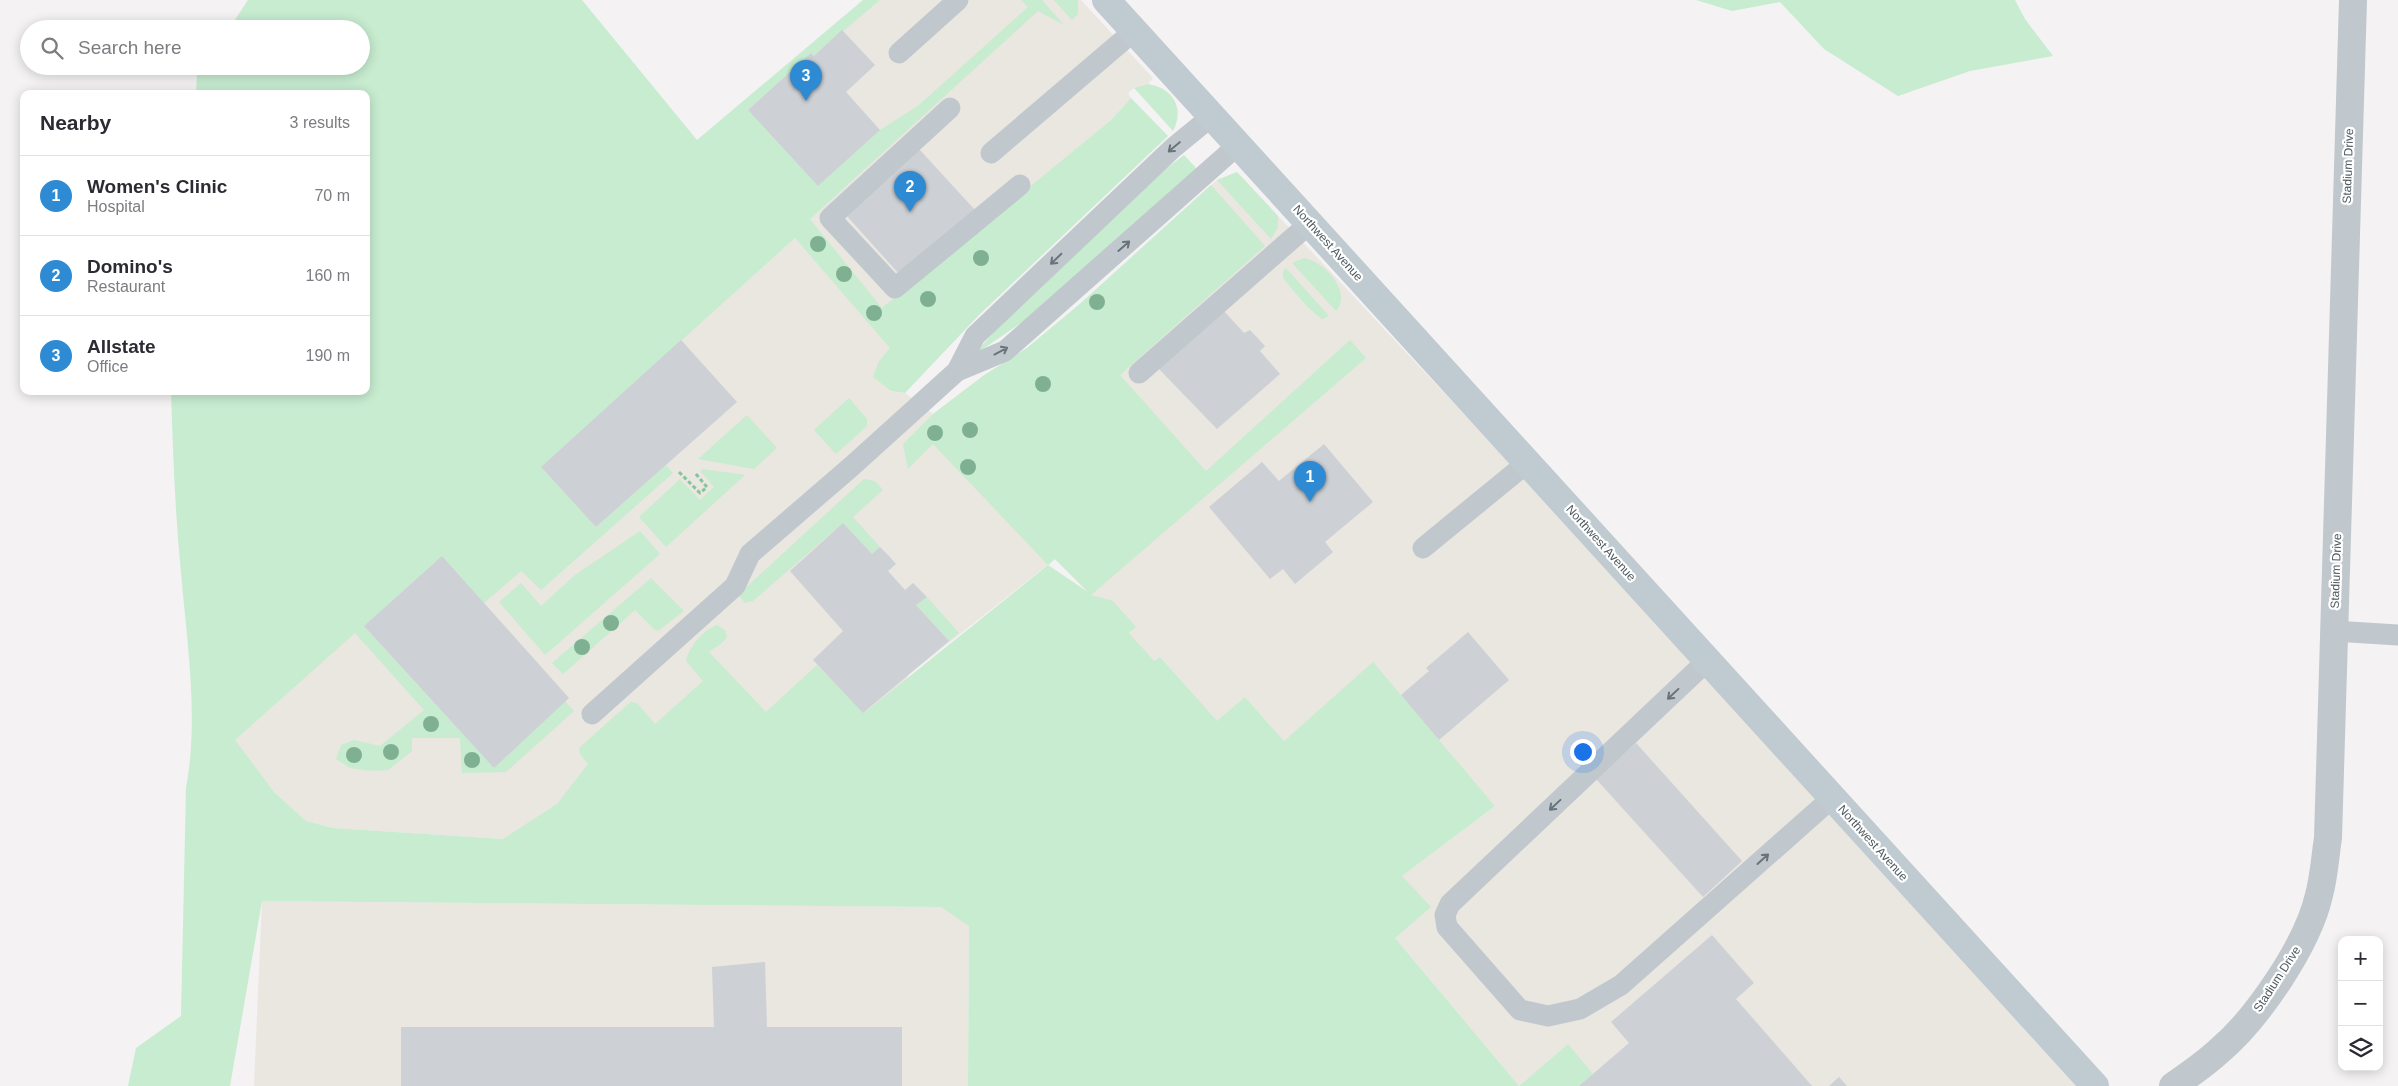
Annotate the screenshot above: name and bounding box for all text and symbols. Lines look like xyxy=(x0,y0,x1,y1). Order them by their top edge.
search box xyxy=(20,20,370,75)
icon: search xyxy=(38,34,66,62)
text: Search here xyxy=(78,37,182,58)
pin: 3 xyxy=(790,60,822,101)
text: Nearby xyxy=(40,111,111,134)
text: 3 results xyxy=(290,114,350,131)
street label: Stadium Drive xyxy=(2340,128,2356,204)
one-way arrow xyxy=(1168,142,1181,153)
pin: 2 xyxy=(894,171,926,212)
text: Women's Clinic xyxy=(87,176,227,197)
text: 1 xyxy=(52,187,60,204)
text: 70 m xyxy=(314,187,350,204)
text: Hospital xyxy=(87,198,145,215)
street label: Northwest Avenue xyxy=(1290,202,1366,284)
one-way arrow xyxy=(1118,240,1131,252)
one-way arrow xyxy=(1049,253,1062,265)
text: Domino's xyxy=(87,256,173,277)
text: 2 xyxy=(52,267,60,284)
text: 160 m xyxy=(306,267,350,284)
text: Restaurant xyxy=(87,278,165,295)
text: Allstate xyxy=(87,336,156,357)
one-way arrow xyxy=(994,346,1009,356)
text: 3 xyxy=(52,347,60,364)
text: 190 m xyxy=(306,347,350,364)
text: Office xyxy=(87,358,129,375)
pin: 1 xyxy=(1294,461,1326,502)
street label: Northwest Avenue xyxy=(1563,502,1639,584)
street label: Stadium Drive xyxy=(2328,533,2344,609)
one-way arrow xyxy=(1667,688,1679,700)
your location xyxy=(1570,739,1596,765)
one-way arrow xyxy=(1548,799,1561,811)
street label: Northwest Avenue xyxy=(1835,802,1911,884)
one-way arrow xyxy=(1756,854,1769,865)
map controls xyxy=(2338,936,2383,1071)
button: + xyxy=(2338,936,2383,981)
street label: Stadium Drive xyxy=(2251,943,2304,1014)
button: − xyxy=(2338,981,2383,1026)
button: layers xyxy=(2338,1026,2383,1071)

